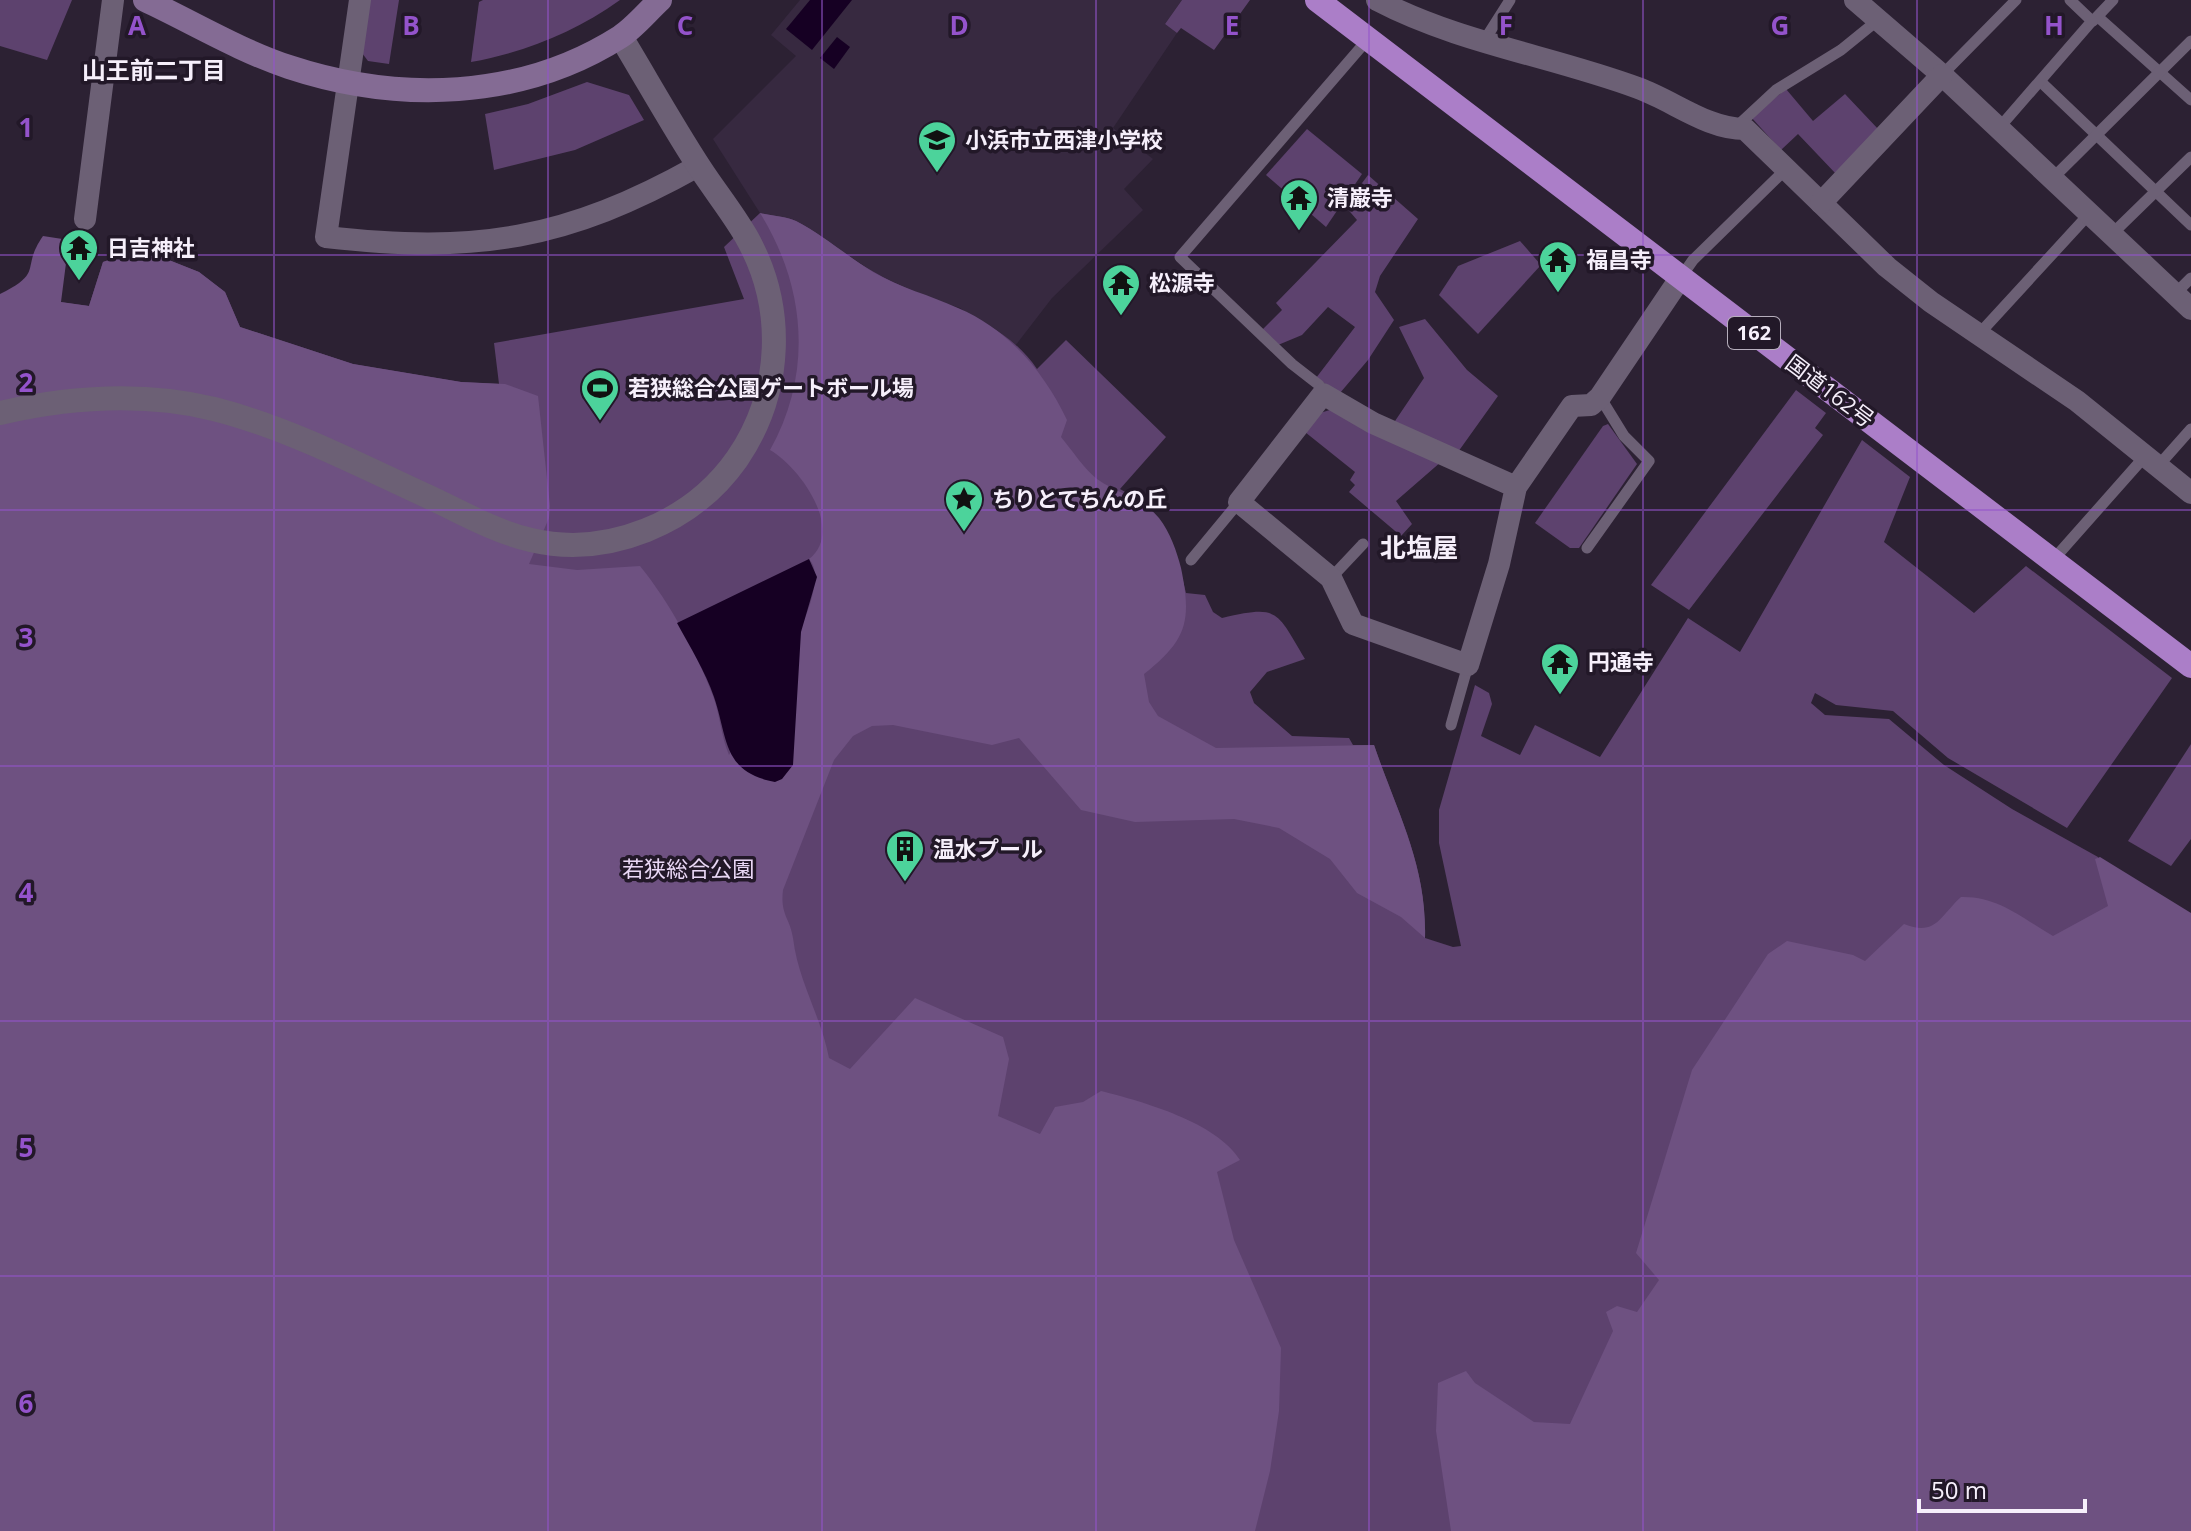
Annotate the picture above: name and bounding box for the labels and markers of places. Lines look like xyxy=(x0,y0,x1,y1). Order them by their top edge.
school or university icon: 小浜市立西津小学校 xyxy=(916,119,958,174)
place label: 小浜市立西津小学校 xyxy=(965,124,1163,154)
temple icon: 清巌寺 xyxy=(1278,177,1320,232)
place label: 清巌寺 xyxy=(1327,182,1393,212)
temple icon: 日吉神社 xyxy=(58,227,100,282)
place label: 日吉神社 xyxy=(107,232,195,262)
temple icon: 福昌寺 xyxy=(1537,239,1579,294)
place label: 福昌寺 xyxy=(1586,244,1652,274)
temple icon: 松源寺 xyxy=(1100,262,1142,317)
place label: 松源寺 xyxy=(1149,267,1215,297)
sports icon: 若狭総合公園ゲートボール場 xyxy=(579,367,621,422)
place label: 若狭総合公園ゲートボール場 xyxy=(628,372,914,402)
place icon: ちりとてちんの丘 xyxy=(943,478,985,533)
place label: ちりとてちんの丘 xyxy=(992,483,1167,513)
temple icon: 円通寺 xyxy=(1539,641,1581,696)
place label: 円通寺 xyxy=(1588,646,1654,676)
building icon: 温水プール xyxy=(884,828,926,883)
place label: 温水プール xyxy=(933,833,1043,863)

